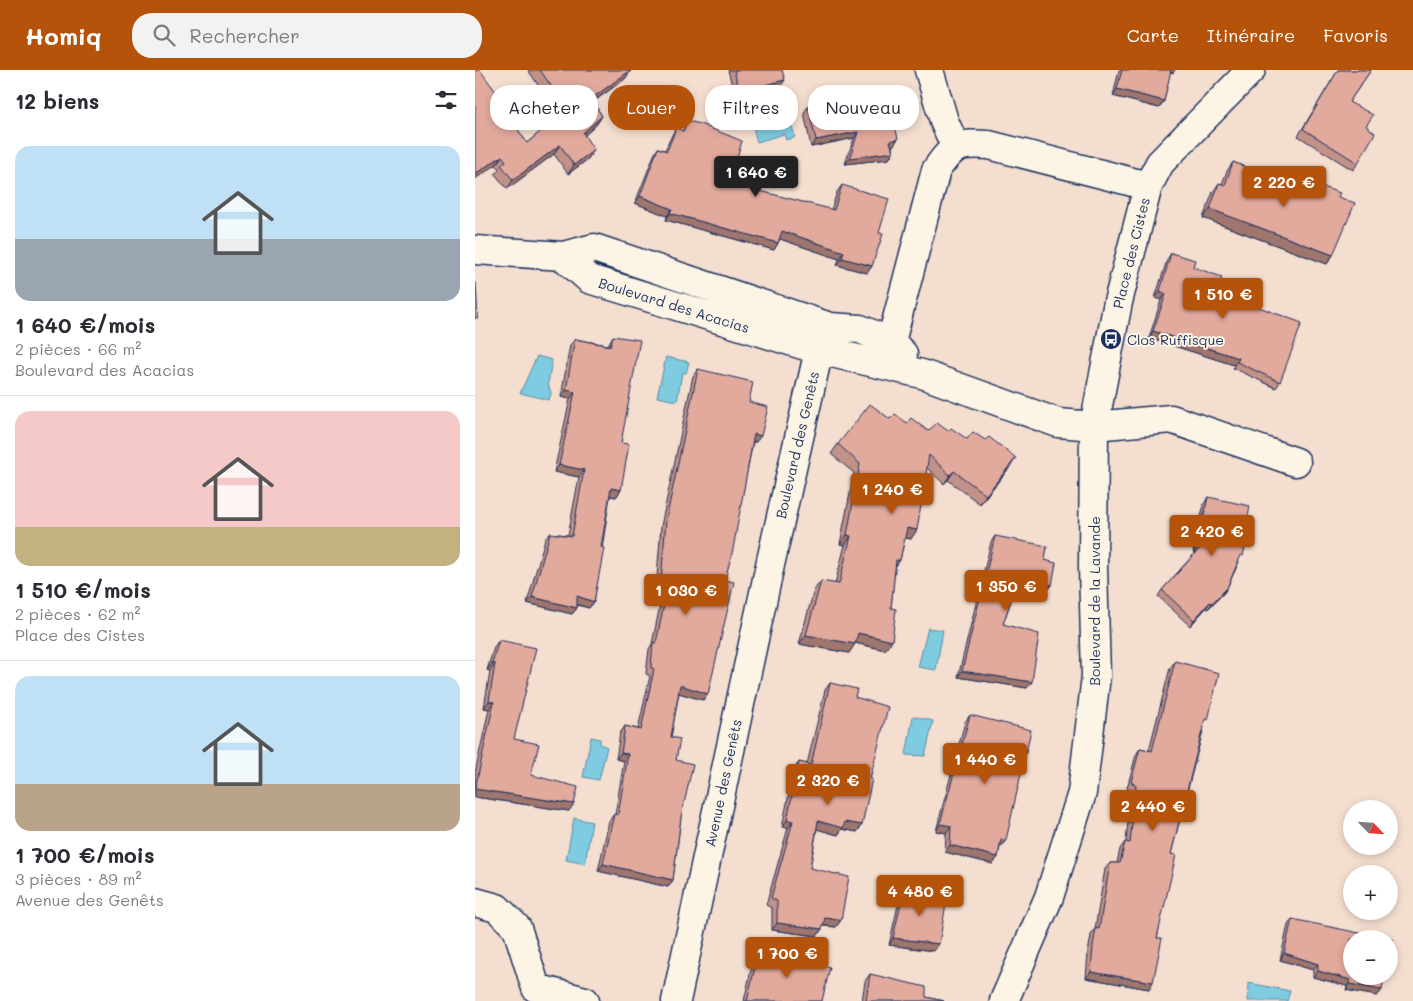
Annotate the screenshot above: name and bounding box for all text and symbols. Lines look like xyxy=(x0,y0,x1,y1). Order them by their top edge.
search box xyxy=(132,13,482,58)
text: Homiq xyxy=(25,20,102,51)
icon: search xyxy=(150,21,178,49)
text: Rechercher xyxy=(190,23,300,48)
text: Carte xyxy=(1127,23,1179,47)
text: Itinéraire xyxy=(1207,23,1295,47)
text: Favoris xyxy=(1323,23,1388,47)
chip: Acheter xyxy=(490,85,598,130)
chip: Louer xyxy=(608,85,695,130)
chip: Filtres xyxy=(705,85,798,130)
chip: Nouveau xyxy=(808,85,919,130)
icon: filters xyxy=(432,86,460,114)
text: 12 biens xyxy=(15,87,99,114)
pin: 1 640 € xyxy=(710,156,802,198)
text: 1 640 € xyxy=(725,161,787,182)
pin: 2 220 € xyxy=(1238,166,1330,208)
text: 2 220 € xyxy=(1253,171,1315,192)
icon: home xyxy=(193,178,283,268)
street label: Place des Cistes xyxy=(1108,196,1154,310)
street label: Boulevard des Acacias xyxy=(596,273,752,337)
pin: 1 510 € xyxy=(1177,278,1269,320)
text: 1 510 € xyxy=(1194,283,1252,304)
text: 1 640 €/mois xyxy=(15,311,155,338)
bus stop icon: Clos Ruffisque xyxy=(1099,327,1123,351)
place label: Clos Ruffisque xyxy=(1127,330,1224,349)
text: 2 pièces · 66 m² xyxy=(15,338,141,359)
text: Boulevard des Acacias xyxy=(15,359,194,380)
street label: Boulevard des Genêts xyxy=(771,369,823,521)
icon: home xyxy=(193,444,283,534)
pin: 1 240 € xyxy=(846,472,938,515)
text: 1 240 € xyxy=(862,478,922,499)
pin: 2 420 € xyxy=(1166,514,1258,557)
street label: Boulevard de la Lavande xyxy=(1085,516,1104,686)
text: 2 420 € xyxy=(1181,520,1243,541)
pin: 1 350 € xyxy=(960,570,1052,612)
pin: 1 030 € xyxy=(640,574,732,616)
text: 1 350 € xyxy=(976,575,1036,596)
text: 1 510 €/mois xyxy=(15,576,151,603)
text: 1 030 € xyxy=(655,579,717,600)
text: 2 pièces · 62 m² xyxy=(15,603,141,624)
text: Place des Cistes xyxy=(15,624,145,645)
icon: home xyxy=(193,709,283,799)
street label: Avenue des Genêts xyxy=(700,717,746,849)
pin: 1 440 € xyxy=(939,742,1031,785)
text: 1 440 € xyxy=(954,748,1016,769)
pin: 2 320 € xyxy=(782,764,874,806)
text: 2 320 € xyxy=(797,769,859,790)
pin: 2 440 € xyxy=(1107,790,1199,832)
text: 2 440 € xyxy=(1121,795,1185,816)
north arrow xyxy=(1343,800,1397,855)
map controls xyxy=(1343,800,1398,985)
text: 1 700 €/mois xyxy=(15,841,155,868)
button: + xyxy=(1343,865,1398,920)
text: 3 pièces · 89 m² xyxy=(15,868,142,889)
pin: 4 480 € xyxy=(874,874,966,917)
text: 4 480 € xyxy=(888,880,953,901)
text: Avenue des Genêts xyxy=(15,889,164,910)
button: − xyxy=(1343,930,1398,985)
pin: 1 700 € xyxy=(741,936,833,979)
text: 1 700 € xyxy=(756,942,818,963)

